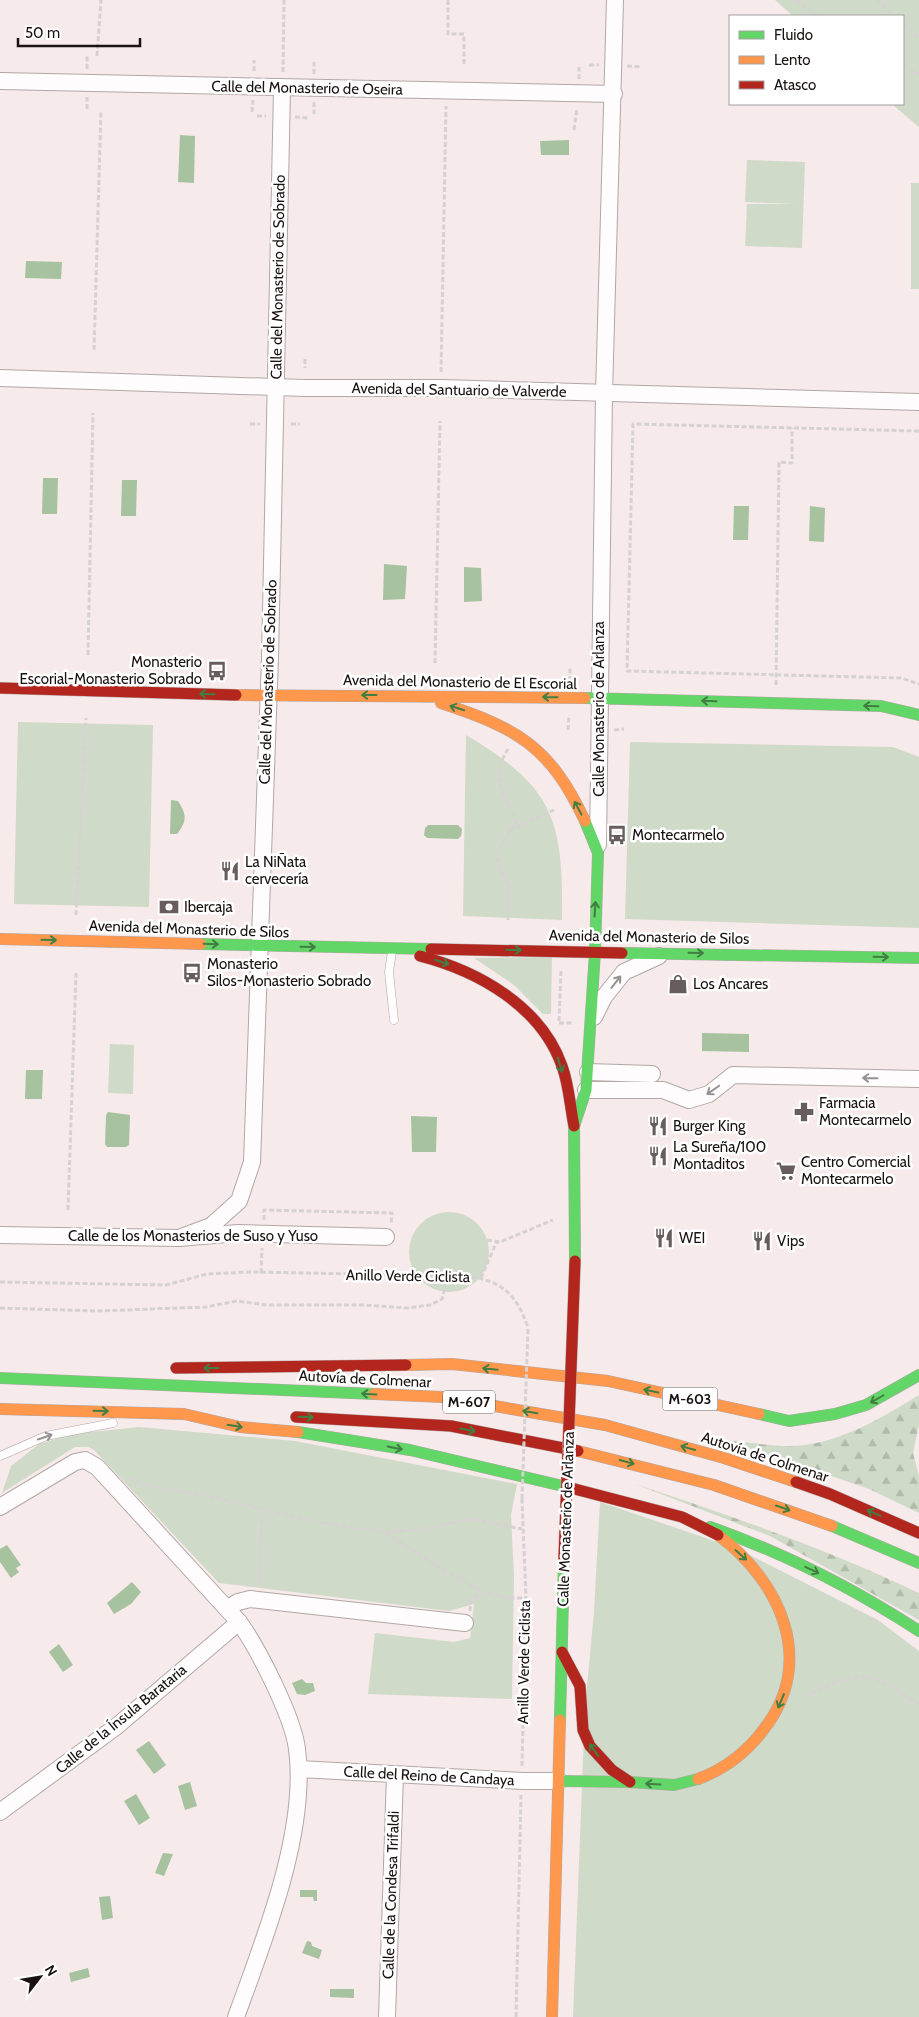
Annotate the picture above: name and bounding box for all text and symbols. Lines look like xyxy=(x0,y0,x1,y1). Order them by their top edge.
scale bar xyxy=(18,15,140,47)
legend xyxy=(729,15,904,105)
text: 50 m xyxy=(25,24,60,42)
text: Fluido xyxy=(774,26,813,44)
text: Lento xyxy=(774,51,811,69)
text: Atasco xyxy=(774,76,816,94)
street label: Calle del Monasterio de Oseira xyxy=(211,77,404,99)
street label: Calle del Monasterio de Sobrado xyxy=(267,174,289,380)
street label: Avenida del Santuario de Valverde xyxy=(351,379,567,401)
street label: Calle del Monasterio de Sobrado xyxy=(255,579,281,785)
street label: Calle Monasterio de Arlanza xyxy=(590,620,608,797)
place label: Monasterio Escorial-Monasterio Sobrado xyxy=(20,653,202,688)
bus stop icon: Monasterio Escorial-Monasterio Sobrado xyxy=(206,660,228,682)
street label: Avenida del Monasterio de El Escorial xyxy=(343,671,578,693)
one-way arrow xyxy=(199,690,215,699)
one-way arrow xyxy=(362,690,378,700)
one-way arrow xyxy=(542,692,558,702)
one-way arrow xyxy=(701,697,717,706)
one-way arrow xyxy=(864,701,880,711)
one-way arrow xyxy=(450,703,466,712)
one-way arrow xyxy=(573,801,583,816)
bus stop icon: Montecarmelo xyxy=(606,824,628,846)
place label: Montecarmelo xyxy=(632,826,725,844)
place label: La NiÑata cervecería xyxy=(245,853,309,888)
restaurant icon: La NiÑata cervecería xyxy=(219,860,241,882)
bank icon: Ibercaja xyxy=(158,896,180,918)
place label: Ibercaja xyxy=(184,898,233,916)
one-way arrow xyxy=(590,901,599,917)
street label: Avenida del Monasterio de Silos xyxy=(89,917,289,941)
street label: Avenida del Monasterio de Silos xyxy=(549,926,749,948)
one-way arrow xyxy=(40,935,56,945)
one-way arrow xyxy=(203,940,219,949)
one-way arrow xyxy=(300,942,316,952)
one-way arrow xyxy=(506,945,522,955)
one-way arrow xyxy=(688,948,704,958)
one-way arrow xyxy=(873,952,889,961)
place label: Monasterio Silos-Monasterio Sobrado xyxy=(207,955,371,990)
one-way arrow xyxy=(434,958,450,968)
bus stop icon: Monasterio Silos-Monasterio Sobrado xyxy=(181,962,203,984)
shop icon: Los Ancares xyxy=(667,973,689,995)
place label: Los Ancares xyxy=(693,975,768,993)
one-way arrow xyxy=(610,976,621,989)
one-way arrow xyxy=(556,1056,566,1072)
one-way arrow xyxy=(863,1073,879,1083)
one-way arrow xyxy=(706,1085,720,1095)
place label: Farmacia Montecarmelo xyxy=(819,1094,912,1129)
pharmacy icon: Farmacia Montecarmelo xyxy=(793,1101,815,1123)
restaurant icon: Burger King xyxy=(647,1115,669,1137)
place label: Burger King xyxy=(673,1117,746,1135)
place label: La Sureña/100 Montaditos xyxy=(673,1138,766,1173)
restaurant icon: La Sureña/100 Montaditos xyxy=(647,1145,669,1167)
place label: Centro Comercial Montecarmelo xyxy=(801,1153,911,1188)
supermarket icon: Centro Comercial Montecarmelo xyxy=(775,1160,797,1182)
street label: Calle de los Monasterios de Suso y Yuso xyxy=(68,1227,318,1245)
restaurant icon: WEI xyxy=(653,1227,675,1249)
place label: WEI xyxy=(679,1229,705,1247)
restaurant icon: Vips xyxy=(751,1230,773,1252)
place label: Vips xyxy=(777,1232,805,1250)
street label: Anillo Verde Ciclista xyxy=(346,1266,471,1286)
one-way arrow xyxy=(203,1363,220,1373)
one-way arrow xyxy=(482,1364,498,1374)
street label: Autovía de Colmenar xyxy=(298,1367,432,1391)
one-way arrow xyxy=(643,1386,659,1395)
road number: M-603 xyxy=(662,1388,718,1410)
one-way arrow xyxy=(361,1390,377,1399)
road number: M-607 xyxy=(443,1390,495,1414)
one-way arrow xyxy=(869,1394,884,1404)
one-way arrow xyxy=(93,1407,109,1416)
one-way arrow xyxy=(522,1407,538,1417)
one-way arrow xyxy=(298,1412,314,1422)
one-way arrow xyxy=(226,1421,242,1431)
one-way arrow xyxy=(460,1425,476,1435)
street label: Autovía de Colmenar xyxy=(699,1428,831,1486)
street label: Calle Monasterio de Arlanza xyxy=(554,1430,578,1607)
one-way arrow xyxy=(37,1432,52,1441)
one-way arrow xyxy=(681,1443,697,1452)
one-way arrow xyxy=(387,1444,403,1453)
one-way arrow xyxy=(619,1458,635,1467)
one-way arrow xyxy=(775,1504,790,1513)
one-way arrow xyxy=(867,1508,882,1518)
one-way arrow xyxy=(735,1549,748,1560)
one-way arrow xyxy=(804,1566,819,1575)
street label: Anillo Verde Ciclista xyxy=(514,1599,534,1724)
street label: Calle de la Ínsula Barataria xyxy=(51,1659,191,1777)
one-way arrow xyxy=(776,1693,786,1708)
one-way arrow xyxy=(589,1744,599,1758)
street label: Calle del Reino de Candaya xyxy=(343,1763,516,1790)
one-way arrow xyxy=(646,1780,662,1789)
street label: Calle de la Condesa Trifaldi xyxy=(379,1811,403,1979)
north arrow xyxy=(15,1952,65,2002)
text: N xyxy=(41,1961,61,1979)

